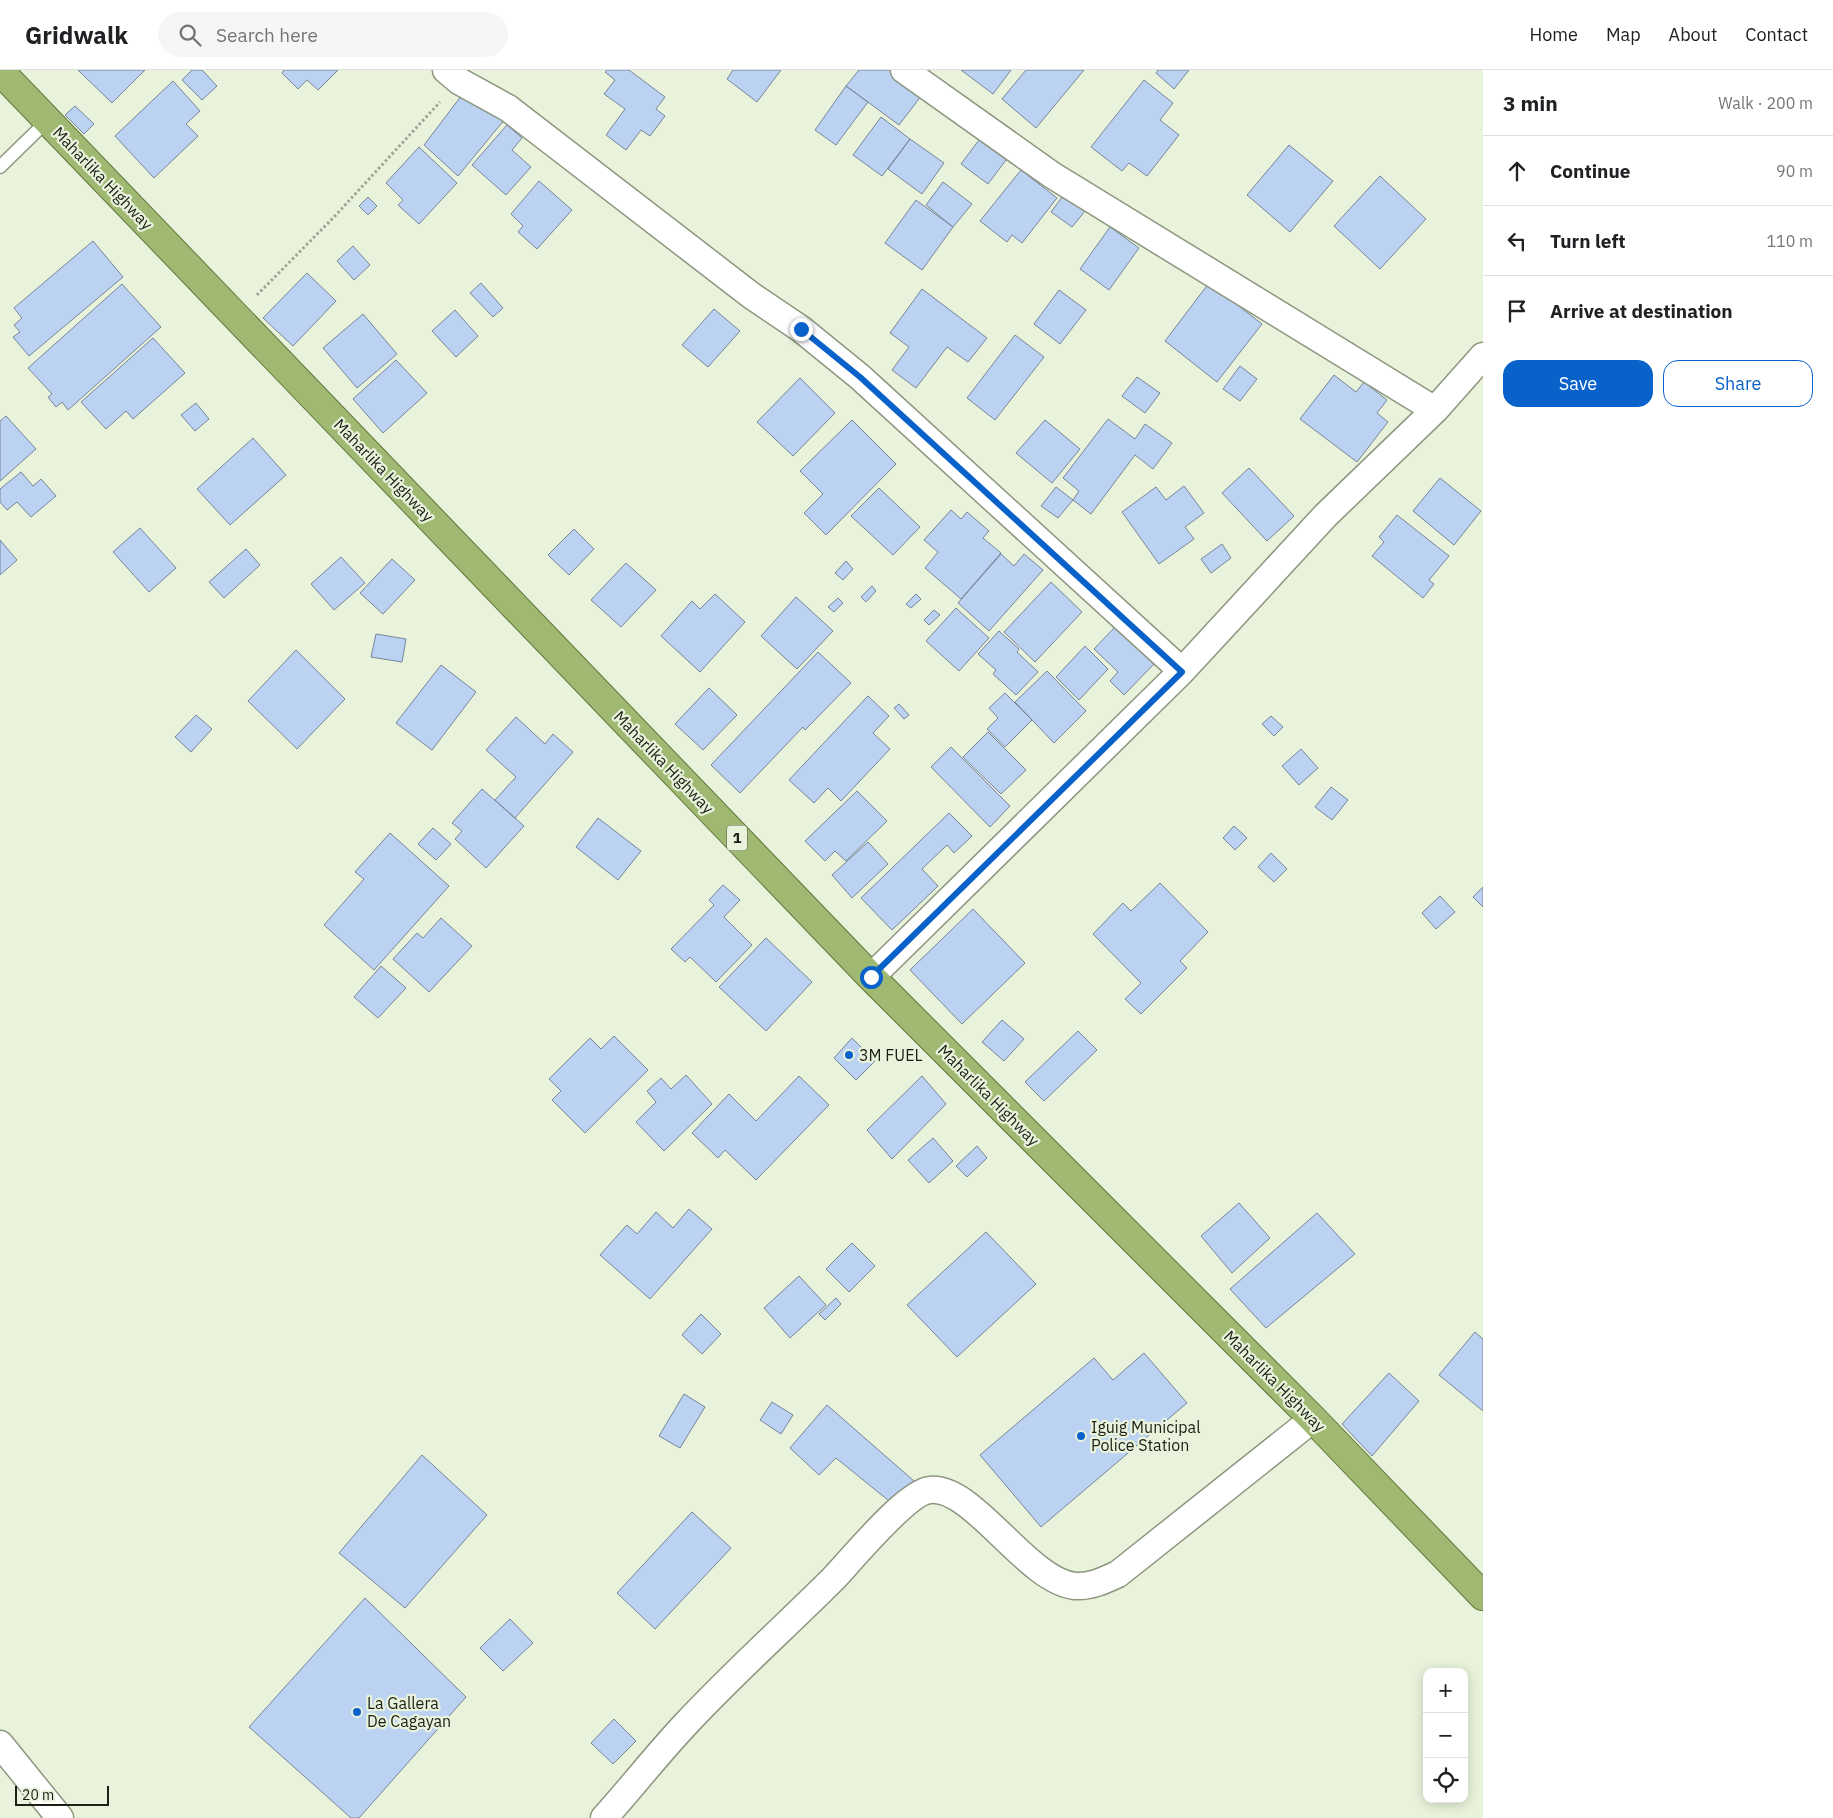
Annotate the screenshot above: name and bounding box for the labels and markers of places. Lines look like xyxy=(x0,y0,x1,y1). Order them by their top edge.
place label: 3M FUEL xyxy=(859,1045,923,1065)
marker: 3M FUEL xyxy=(843,1049,855,1061)
place label: Iguig Municipal Police Station xyxy=(1091,1417,1201,1455)
marker: Iguig Municipal Police Station xyxy=(1075,1430,1087,1442)
place label: La Gallera De Cagayan xyxy=(367,1693,451,1731)
marker: La Gallera De Cagayan xyxy=(351,1706,363,1718)

